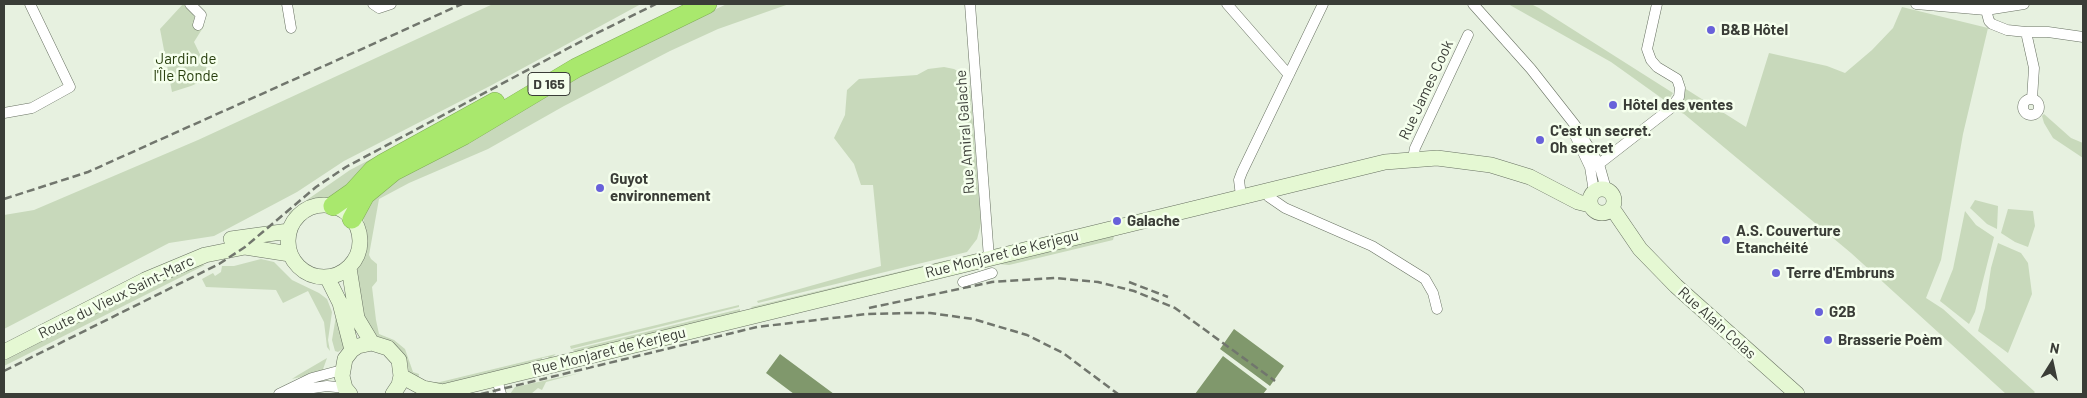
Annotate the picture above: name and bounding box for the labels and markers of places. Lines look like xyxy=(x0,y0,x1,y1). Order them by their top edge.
place label: B&B Hôtel xyxy=(1721,21,1788,39)
marker: B&B Hôtel xyxy=(1705,24,1717,36)
place label: Hôtel des ventes xyxy=(1623,96,1733,114)
marker: Hôtel des ventes xyxy=(1607,99,1619,111)
place label: C'est un secret. Oh secret xyxy=(1550,122,1652,157)
marker: C'est un secret. Oh secret xyxy=(1534,134,1546,146)
place label: Guyot environnement xyxy=(610,170,711,205)
marker: Guyot environnement xyxy=(594,182,606,194)
place label: Galache xyxy=(1127,212,1180,230)
marker: Galache xyxy=(1111,215,1123,227)
place label: A.S. Couverture Etanchéité xyxy=(1736,222,1841,257)
marker: A.S. Couverture Etanchéité xyxy=(1720,234,1732,246)
place label: Terre d'Embruns xyxy=(1786,264,1895,282)
marker: Terre d'Embruns xyxy=(1770,267,1782,279)
place label: G2B xyxy=(1829,303,1856,321)
marker: G2B xyxy=(1813,306,1825,318)
place label: Brasserie Poèm xyxy=(1838,331,1942,349)
marker: Brasserie Poèm xyxy=(1822,334,1834,346)

